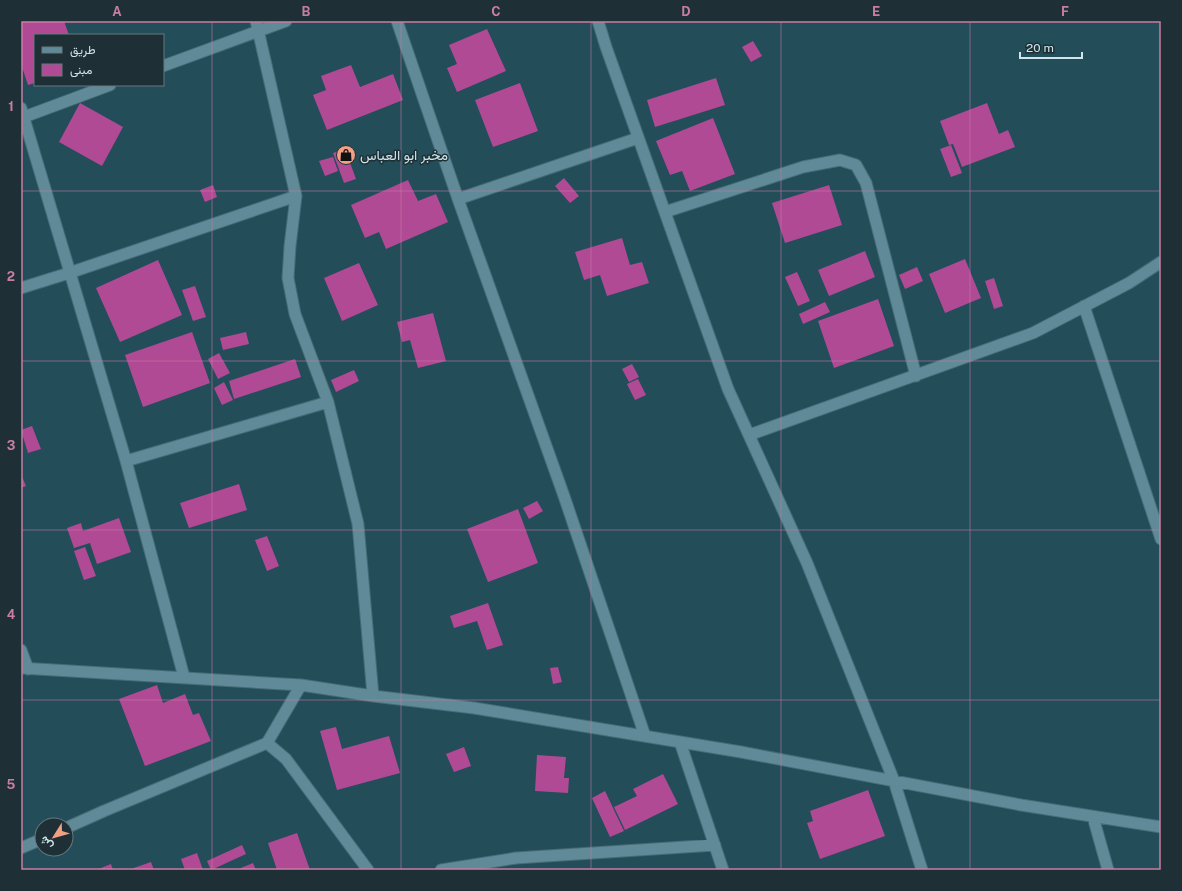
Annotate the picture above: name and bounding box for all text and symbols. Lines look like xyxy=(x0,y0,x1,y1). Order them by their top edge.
text: A xyxy=(112,4,122,19)
text: B xyxy=(302,4,311,19)
text: C xyxy=(491,4,501,19)
text: D xyxy=(681,4,691,19)
text: E xyxy=(872,4,880,19)
text: F xyxy=(1061,4,1069,19)
legend xyxy=(34,34,164,86)
scale bar xyxy=(1020,34,1082,60)
text: 20 m xyxy=(1026,41,1054,55)
text: طريق xyxy=(70,43,96,58)
text: مبنى xyxy=(70,63,92,78)
text: 1 xyxy=(8,99,14,114)
shop icon: مخبر ابو العباس xyxy=(335,144,357,166)
place label: مخبر ابو العباس xyxy=(360,147,448,164)
text: 2 xyxy=(7,269,15,284)
text: 3 xyxy=(7,438,16,453)
text: 4 xyxy=(7,607,16,622)
text: 5 xyxy=(7,777,16,792)
north arrow xyxy=(34,817,74,857)
text: ش xyxy=(37,834,56,852)

